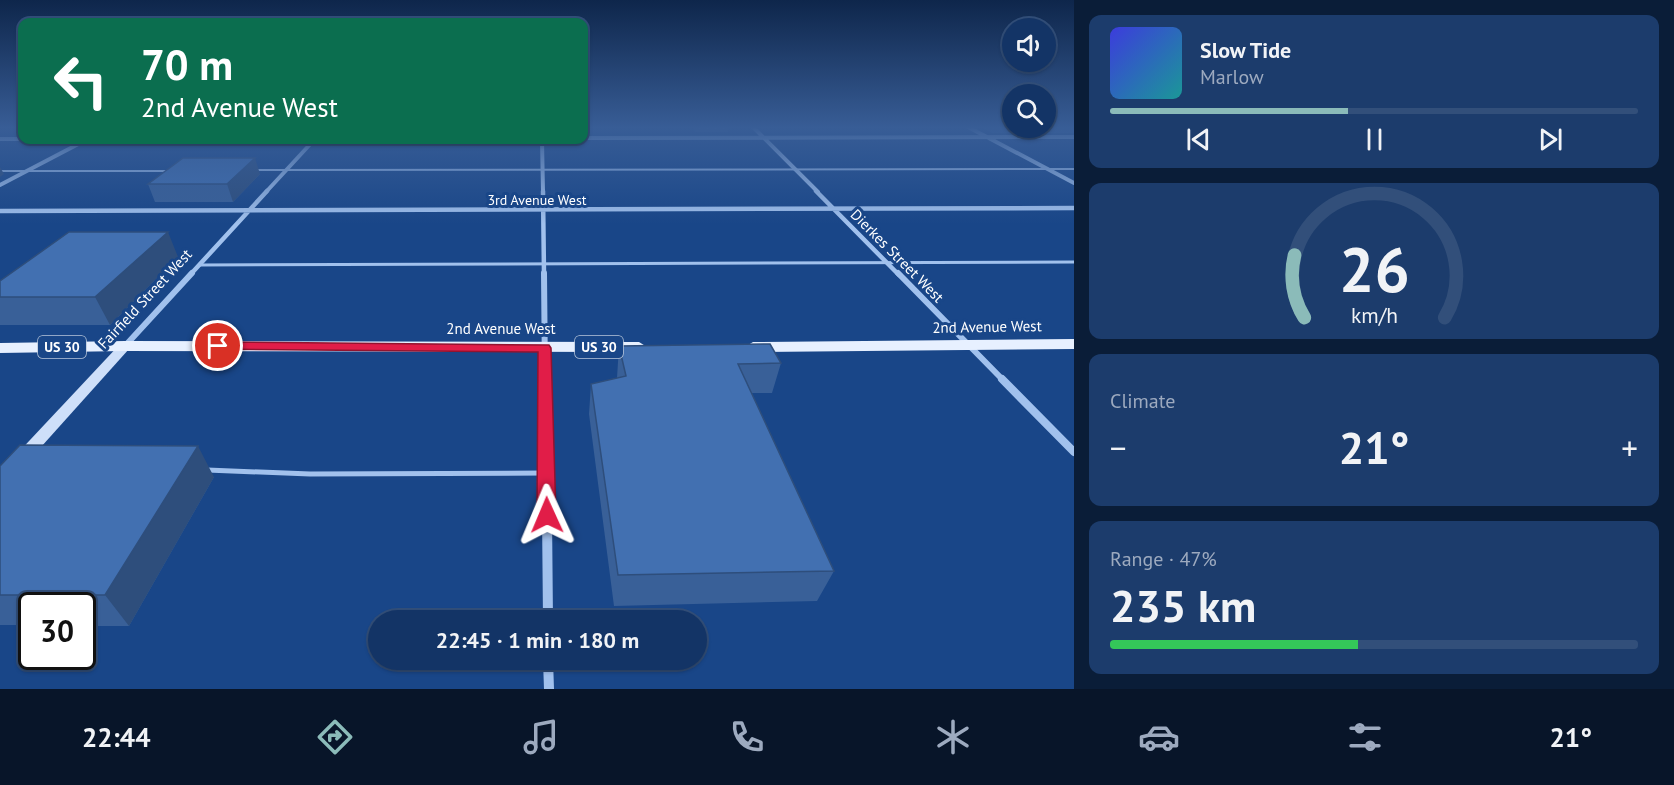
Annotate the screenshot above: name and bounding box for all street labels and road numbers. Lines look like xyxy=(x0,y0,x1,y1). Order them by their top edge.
street label: 3rd Avenue West xyxy=(487,191,587,209)
street label: Dierkes Street West xyxy=(847,205,948,306)
street label: Fairfield Street West xyxy=(94,245,196,352)
street label: 2nd Avenue West xyxy=(932,316,1042,337)
street label: 2nd Avenue West xyxy=(446,319,556,338)
road number: US 30 xyxy=(38,336,86,358)
road number: US 30 xyxy=(575,336,623,358)

